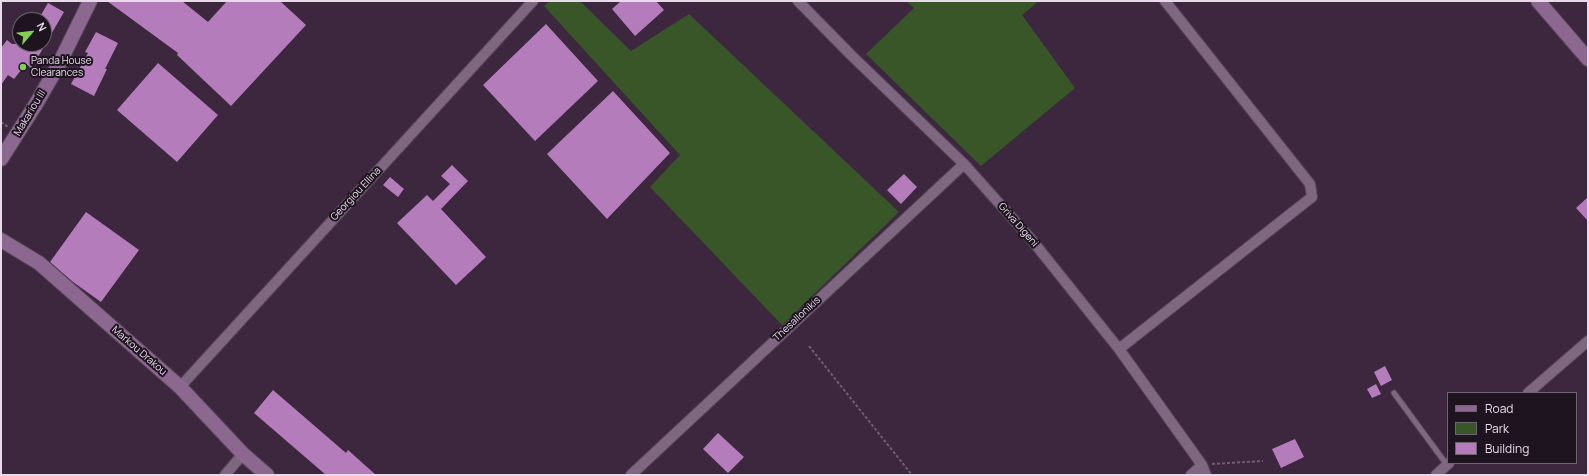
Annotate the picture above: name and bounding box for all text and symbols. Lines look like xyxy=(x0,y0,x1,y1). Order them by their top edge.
north arrow xyxy=(12,12,52,52)
text: N xyxy=(34,20,51,34)
place label: Panda House Clearances xyxy=(31,55,92,78)
marker: Panda House Clearances xyxy=(18,62,28,72)
street label: Makariou III xyxy=(12,88,48,138)
street label: Georgiou Ellina xyxy=(328,165,384,223)
street label: Griva Digeni xyxy=(996,201,1040,249)
street label: Thesallonikis xyxy=(771,294,823,344)
street label: Markou Drakou xyxy=(109,324,169,378)
legend xyxy=(1447,392,1577,464)
text: Road xyxy=(1485,400,1513,417)
text: Park xyxy=(1485,420,1509,437)
text: Building xyxy=(1485,440,1529,457)

